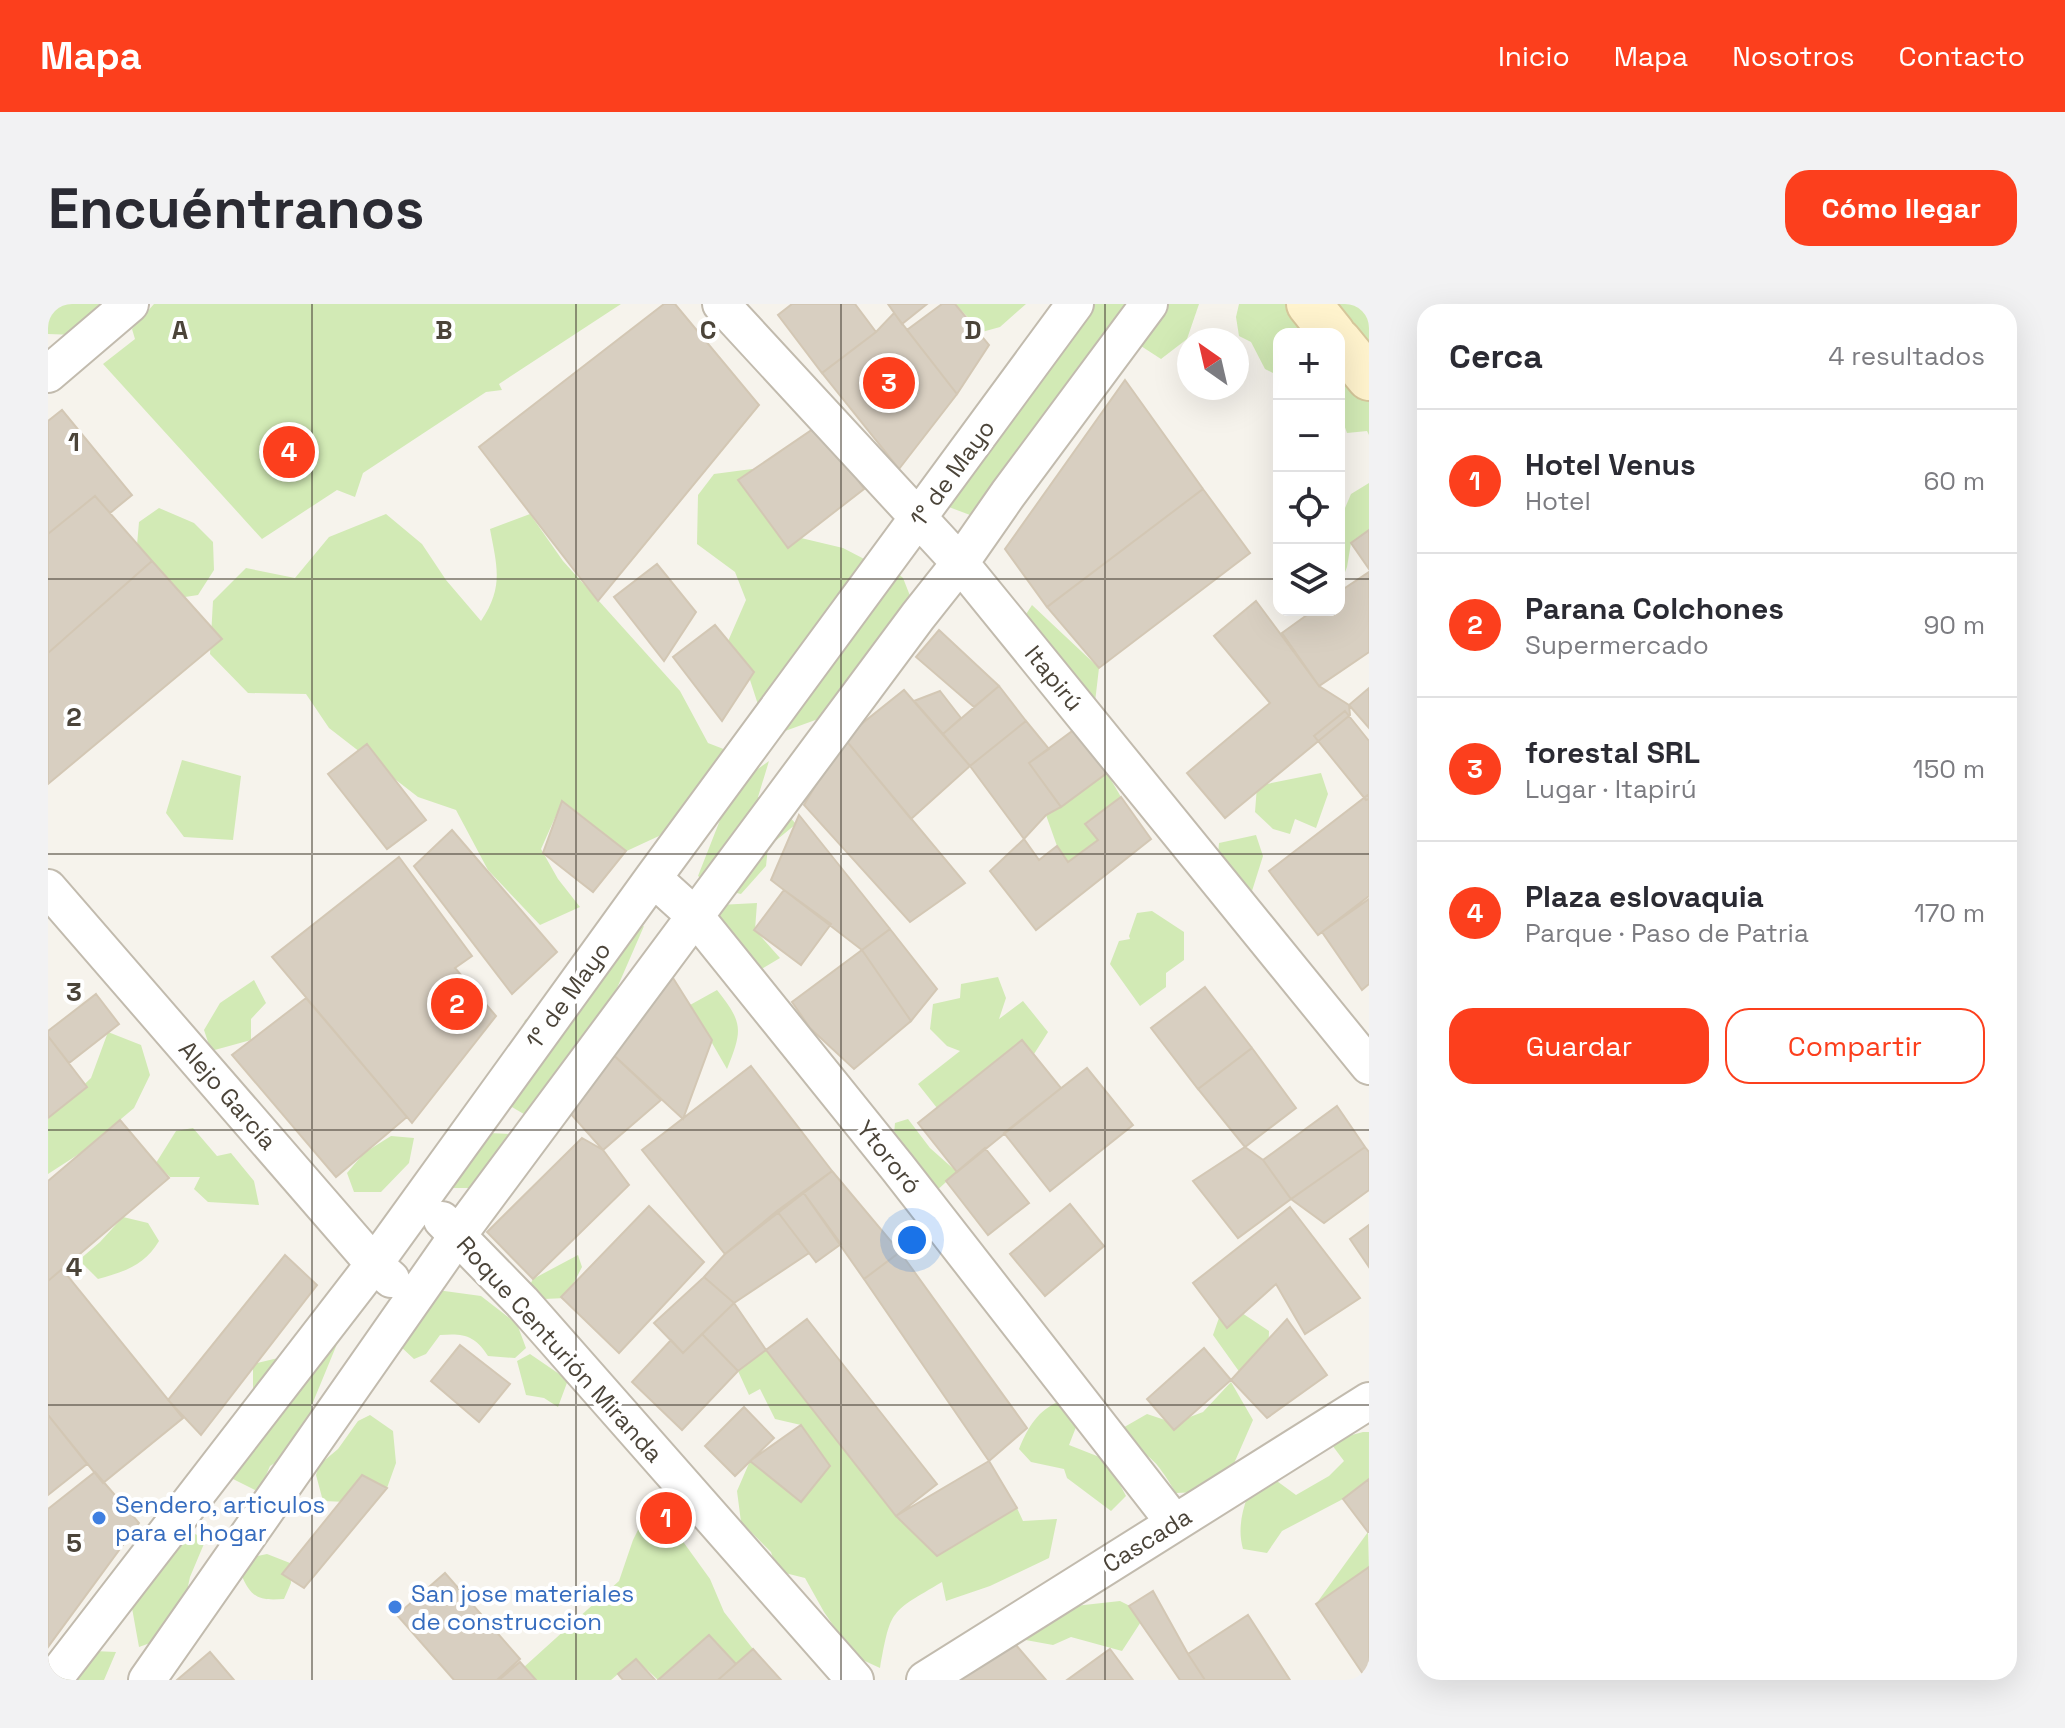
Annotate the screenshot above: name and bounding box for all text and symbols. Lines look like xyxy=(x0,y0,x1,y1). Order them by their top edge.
text: Mapa xyxy=(40,32,142,80)
text: Inicio xyxy=(1498,38,1570,74)
text: Mapa xyxy=(1614,38,1688,74)
text: Nosotros xyxy=(1732,38,1855,74)
text: Contacto xyxy=(1899,38,2025,74)
button: Cómo llegar xyxy=(1785,170,2017,246)
text: Encuéntranos xyxy=(48,173,424,244)
text: A xyxy=(172,313,189,347)
text: B xyxy=(435,313,453,347)
text: C xyxy=(700,313,716,347)
text: D xyxy=(964,313,982,347)
north arrow xyxy=(1177,328,1249,400)
map controls xyxy=(1273,328,1345,616)
button: + xyxy=(1273,328,1345,400)
text: Cerca xyxy=(1449,335,1543,378)
text: 4 resultados xyxy=(1828,339,1985,373)
pin: 3 xyxy=(863,353,915,413)
button: − xyxy=(1273,400,1345,472)
street label: 1° de Mayo xyxy=(903,413,1001,533)
pin: 4 xyxy=(263,422,315,482)
text: 1 xyxy=(68,425,80,459)
text: Hotel Venus xyxy=(1525,445,1696,484)
text: 1 xyxy=(1469,464,1481,498)
text: 60 m xyxy=(1923,464,1985,498)
button: locate xyxy=(1273,472,1345,544)
text: Hotel xyxy=(1525,484,1591,518)
button: layers xyxy=(1273,544,1345,616)
text: Parana Colchones xyxy=(1525,589,1784,628)
text: 2 xyxy=(1467,608,1483,642)
text: 90 m xyxy=(1923,608,1985,642)
text: Supermercado xyxy=(1525,628,1709,662)
street label: Itapirú xyxy=(1018,639,1090,717)
text: 2 xyxy=(66,700,82,734)
text: forestal SRL xyxy=(1525,733,1700,772)
text: 3 xyxy=(1467,752,1483,786)
text: 150 m xyxy=(1913,752,1985,786)
text: Lugar · Itapirú xyxy=(1525,772,1697,806)
text: Plaza eslovaquia xyxy=(1525,877,1764,916)
text: 4 xyxy=(1467,896,1483,930)
text: 170 m xyxy=(1914,896,1985,930)
text: Parque · Paso de Patria xyxy=(1525,916,1809,950)
street label: 1° de Mayo xyxy=(519,935,617,1055)
pin: 2 xyxy=(431,974,483,1034)
text: 3 xyxy=(66,975,82,1009)
button: Guardar xyxy=(1449,1008,1709,1084)
button: Compartir xyxy=(1725,1008,1985,1084)
street label: Alejo García xyxy=(172,1034,284,1156)
street label: Ytororó xyxy=(850,1114,928,1200)
your location xyxy=(892,1220,932,1260)
street label: Roque Centurión Miranda xyxy=(450,1229,670,1469)
text: 4 xyxy=(66,1250,82,1284)
pin: 1 xyxy=(640,1488,692,1548)
place label: Sendero, articulos para el hogar xyxy=(115,1489,325,1548)
street label: Cascada xyxy=(1097,1501,1197,1579)
marker: Sendero, articulos para el hogar xyxy=(90,1509,108,1527)
text: 5 xyxy=(66,1526,82,1560)
place label: San jose materiales de construccion xyxy=(411,1578,634,1637)
marker: San jose materiales de construccion xyxy=(386,1598,404,1616)

